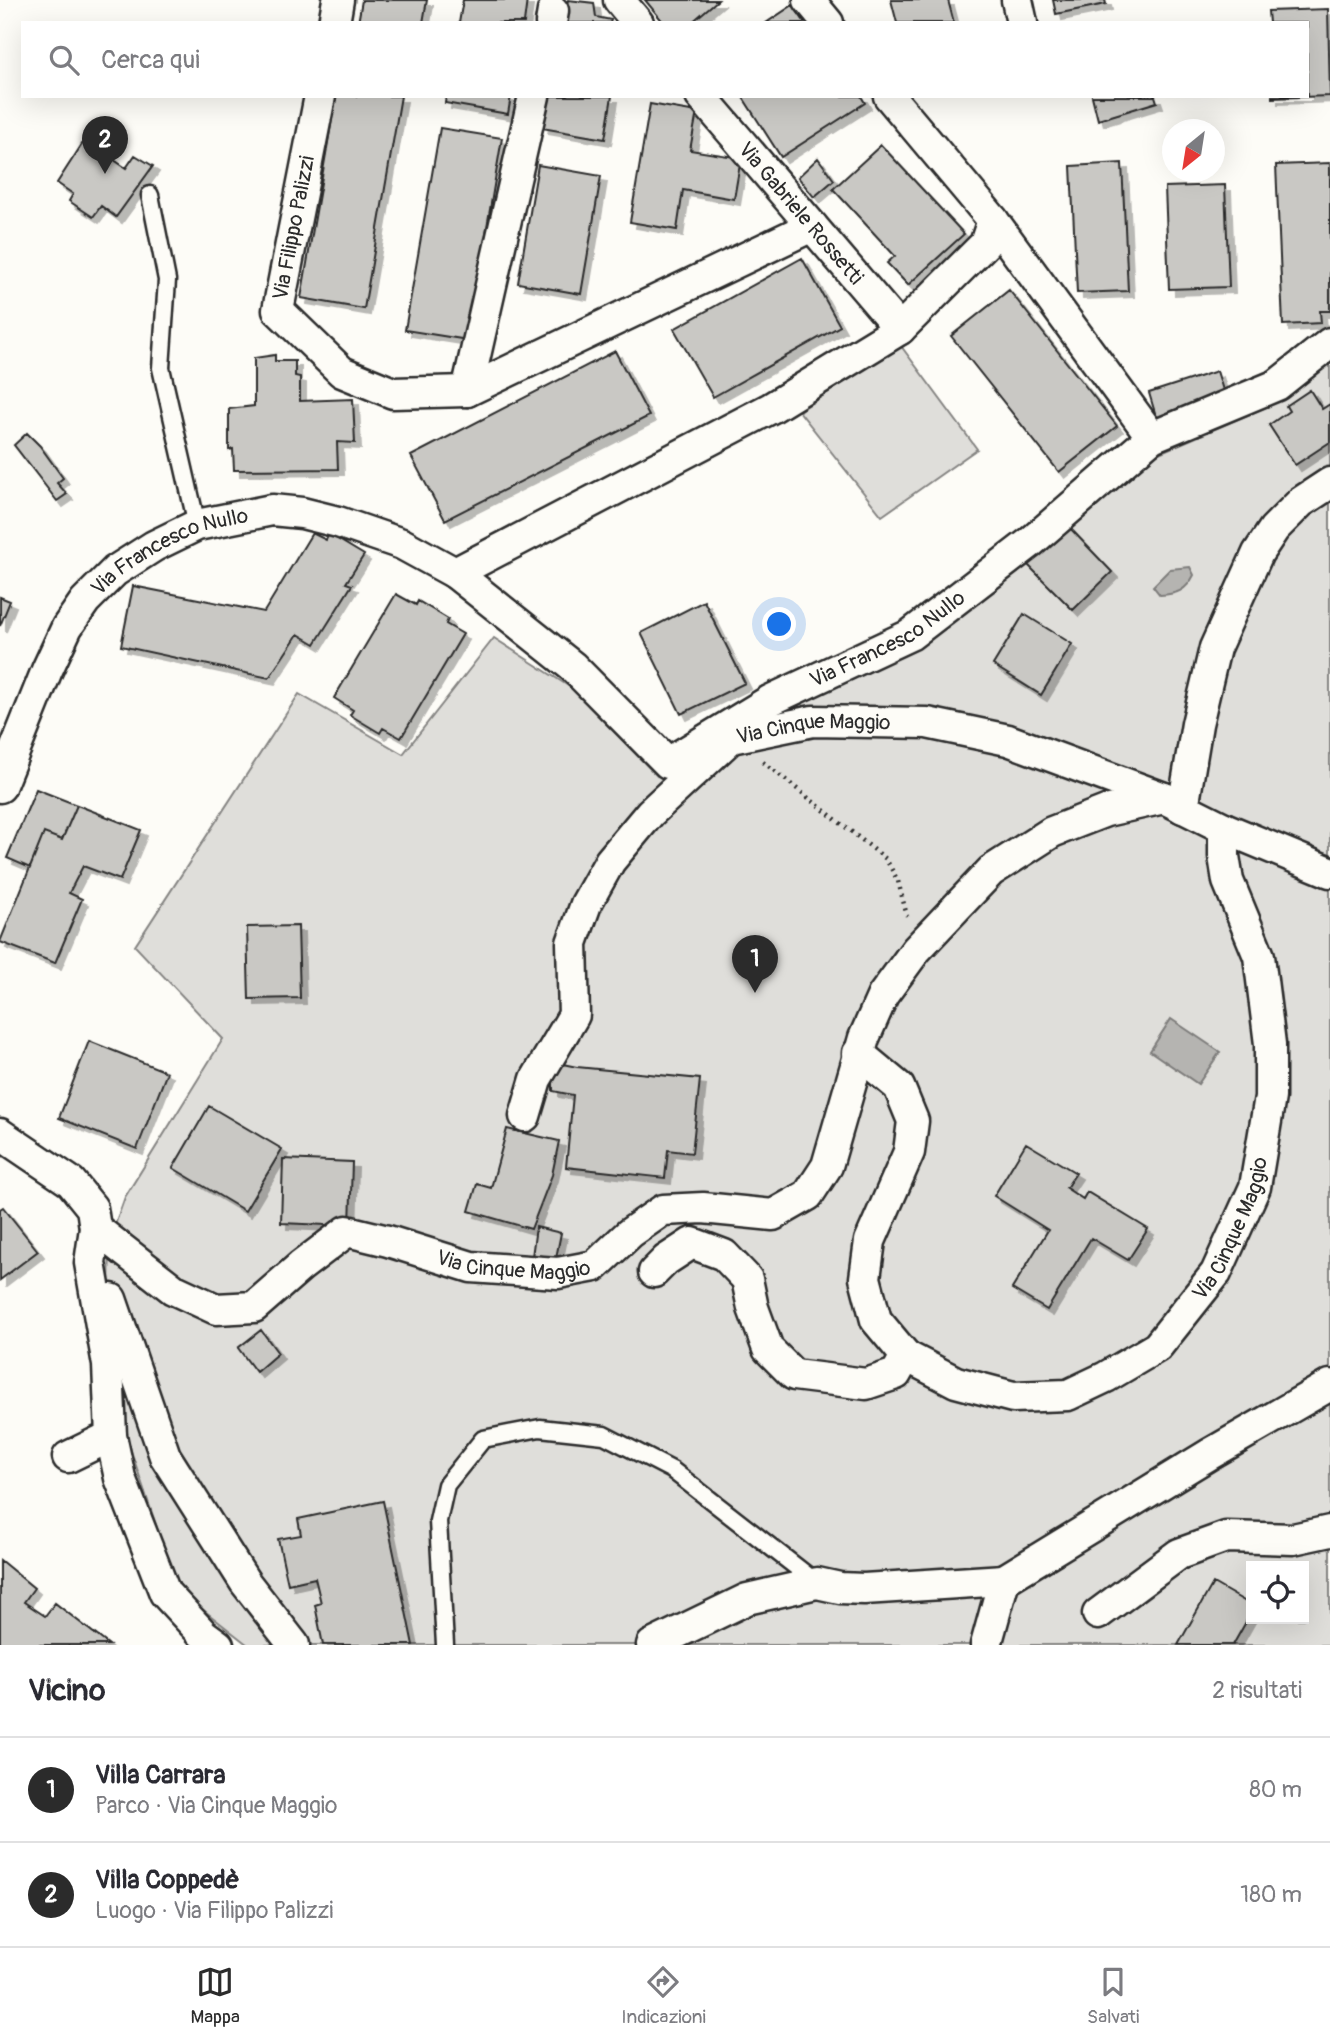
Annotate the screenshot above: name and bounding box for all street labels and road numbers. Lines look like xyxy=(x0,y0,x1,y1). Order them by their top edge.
street label: Via Gabriele Rossetti xyxy=(732,136,870,290)
street label: Via Filippo Palizzi xyxy=(267,153,321,302)
street label: Via Francesco Nullo xyxy=(85,502,250,601)
street label: Via Francesco Nullo xyxy=(805,584,970,693)
street label: Via Cinque Maggio xyxy=(734,708,891,750)
street label: Via Cinque Maggio xyxy=(1186,1155,1273,1306)
street label: Via Cinque Maggio xyxy=(433,1243,593,1287)

